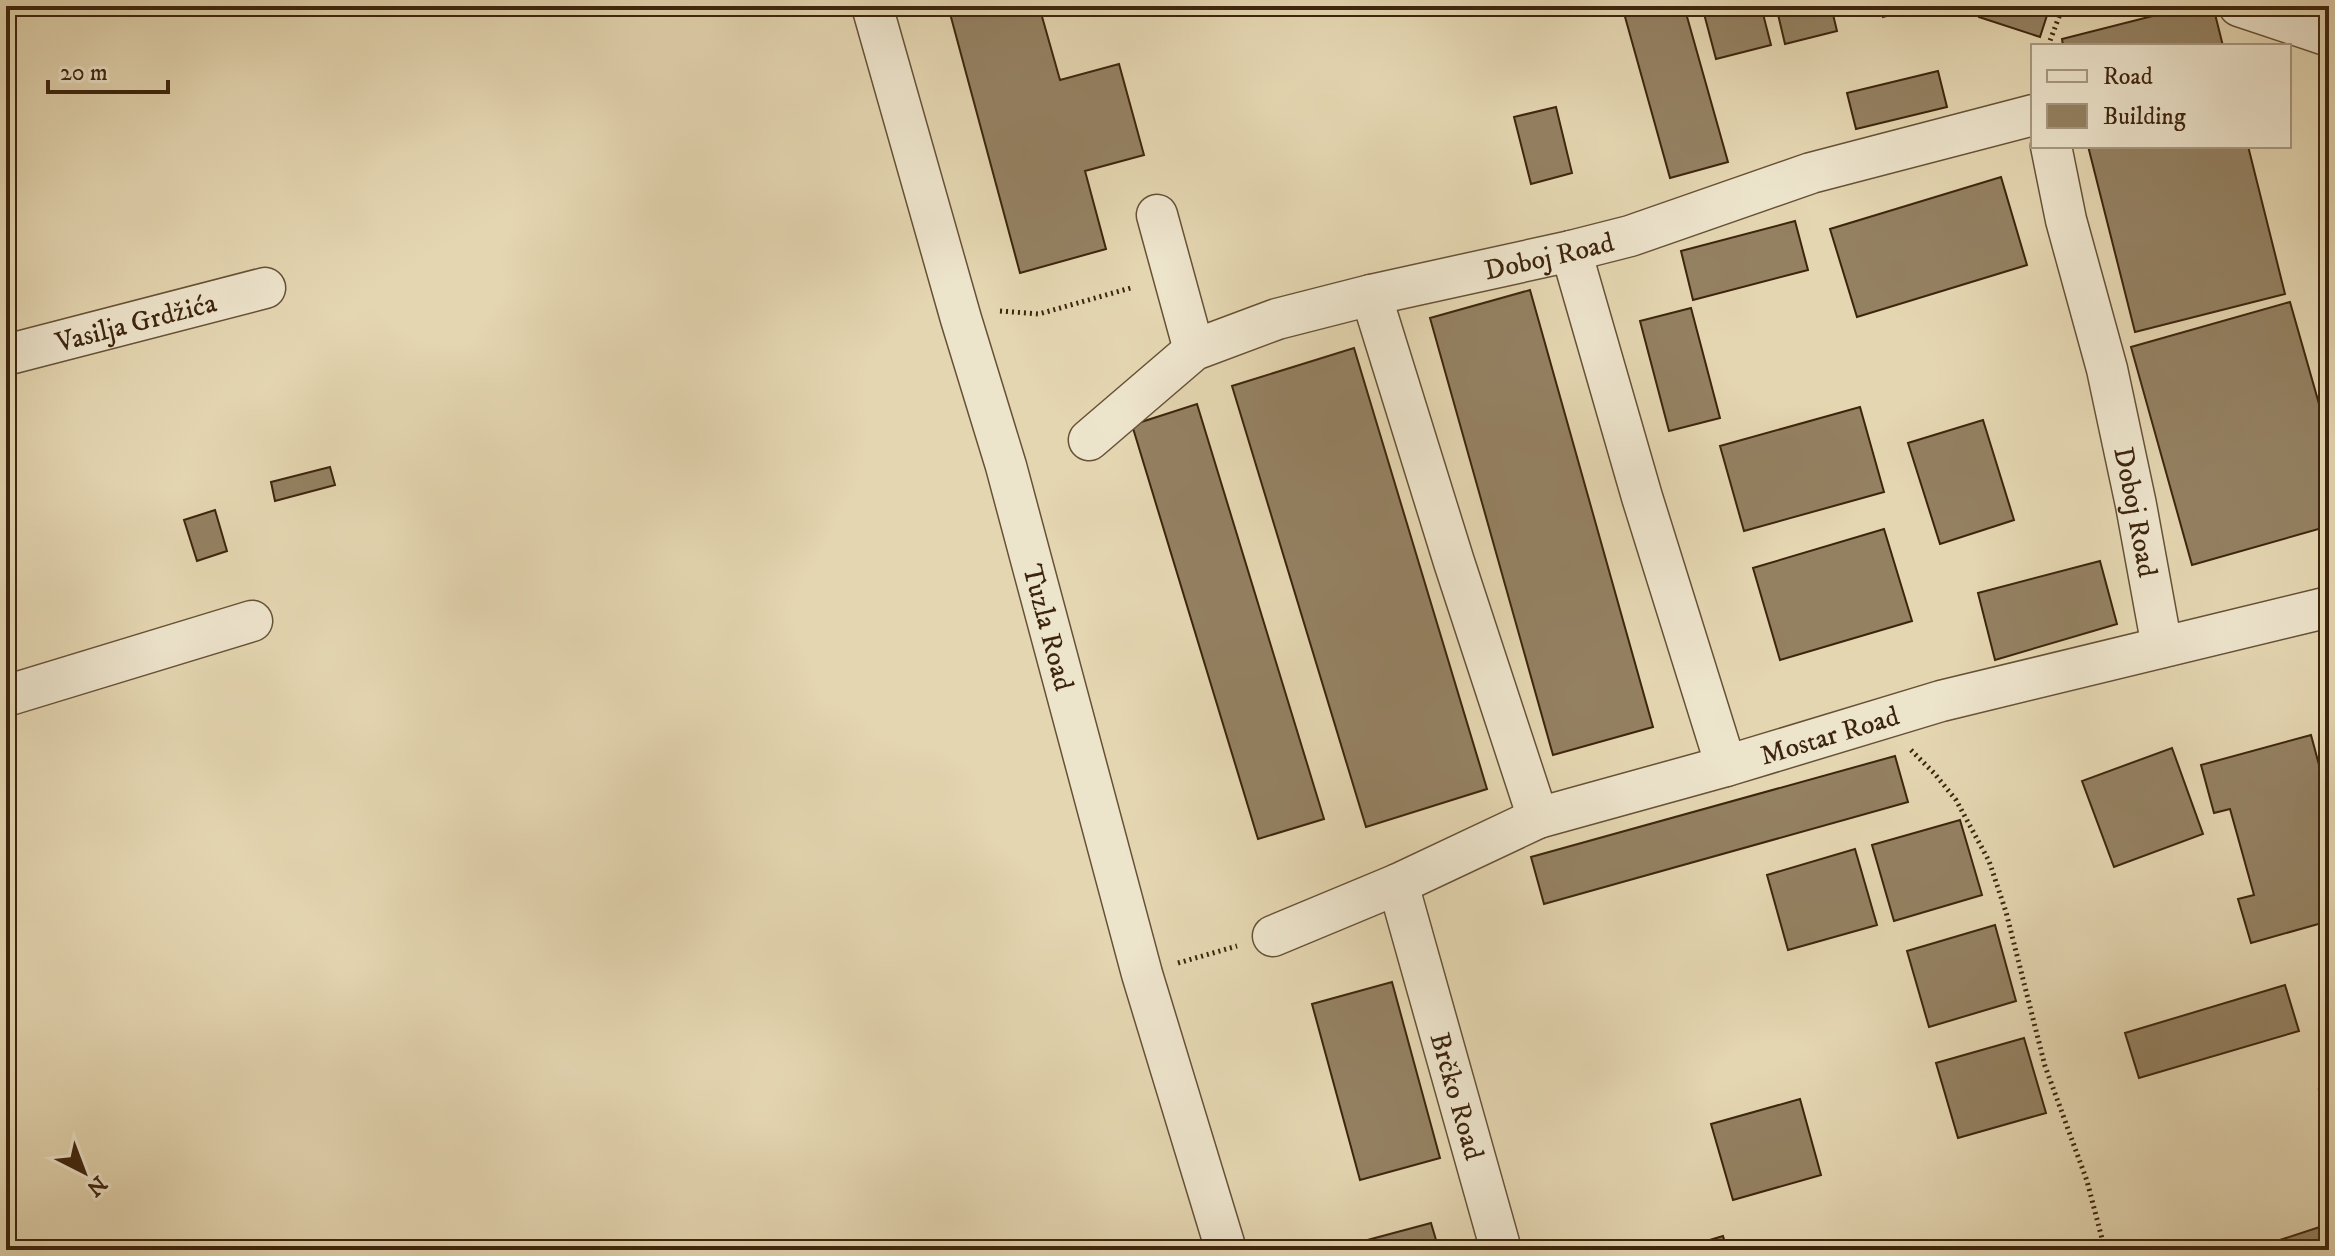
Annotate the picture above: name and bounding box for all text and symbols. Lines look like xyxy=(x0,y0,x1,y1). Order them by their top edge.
scale bar xyxy=(48,44,168,94)
legend xyxy=(2031,44,2291,148)
text: 20 m xyxy=(60,58,108,88)
text: Road xyxy=(2103,62,2153,92)
text: Building xyxy=(2103,102,2186,132)
street label: Doboj Road xyxy=(1481,225,1618,289)
street label: Vasilja Grdžića xyxy=(51,285,220,361)
street label: Doboj Road xyxy=(2105,444,2165,580)
street label: Tuzla Road xyxy=(1014,561,1081,695)
street label: Mostar Road xyxy=(1756,699,1904,774)
street label: Brčko Road xyxy=(1422,1029,1491,1164)
north arrow xyxy=(44,1132,124,1212)
text: N xyxy=(81,1170,112,1202)

